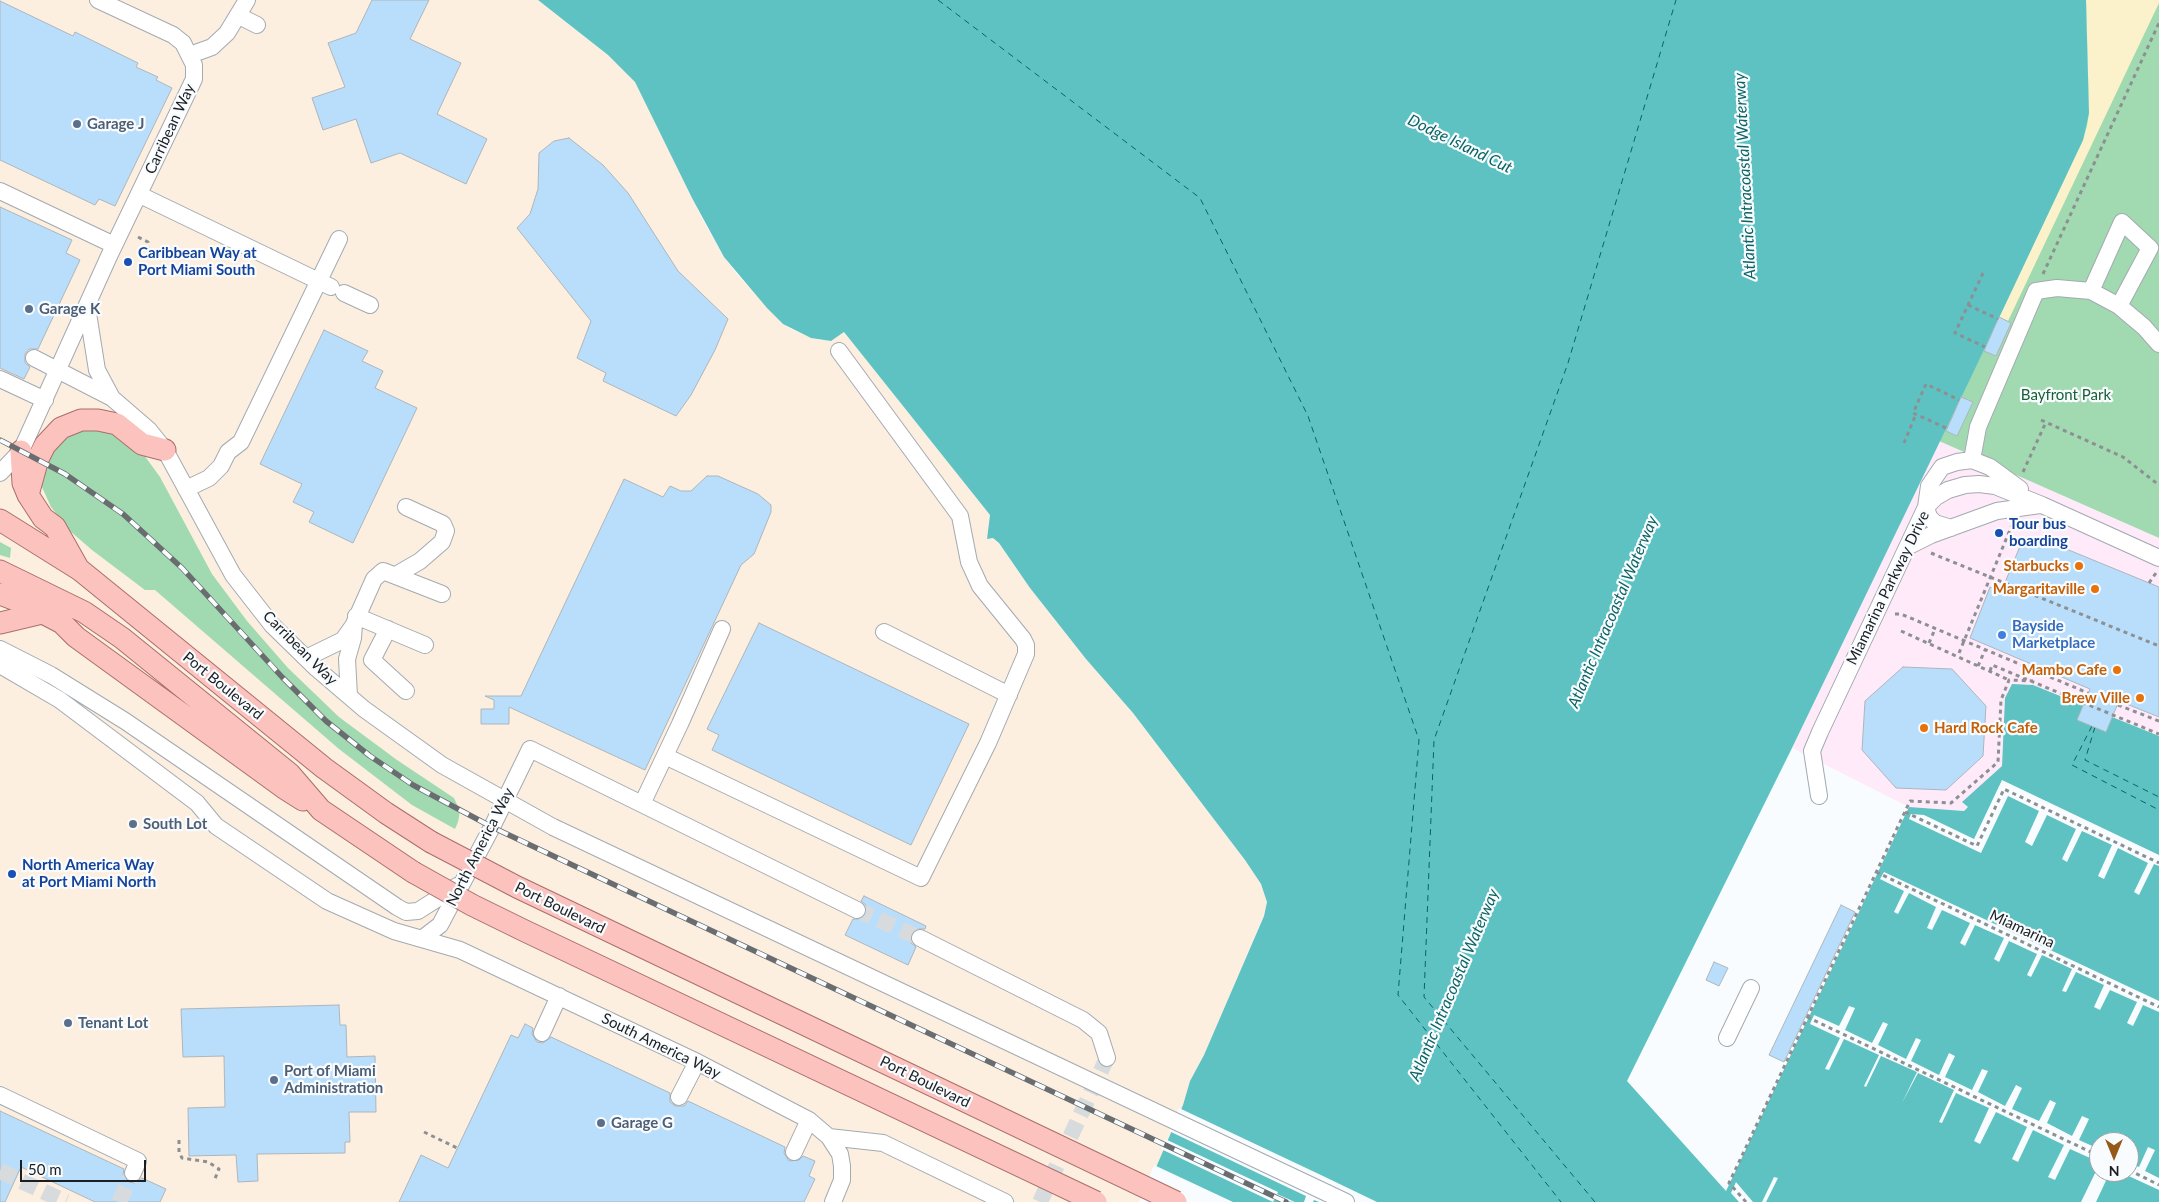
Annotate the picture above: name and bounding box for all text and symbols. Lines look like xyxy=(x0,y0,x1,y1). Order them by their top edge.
water label: Atlantic Intracoastal Waterway xyxy=(1730,72,1760,280)
street label: Carribean Way xyxy=(141,81,199,177)
water label: Dodge Island Cut xyxy=(1405,110,1515,178)
place label: Garage J xyxy=(87,115,144,133)
marker: Garage J xyxy=(71,118,83,130)
place label: Caribbean Way at Port Miami South xyxy=(138,244,257,279)
marker: Caribbean Way at Port Miami South xyxy=(122,256,134,268)
place label: Garage K xyxy=(39,300,100,318)
marker: Garage K xyxy=(23,303,35,315)
park label: Bayfront Park xyxy=(2021,386,2111,404)
street label: Miamarina Parkway Drive xyxy=(1843,508,1933,668)
water label: Atlantic Intracoastal Waterway xyxy=(1564,513,1662,711)
place label: Tour bus boarding xyxy=(2009,515,2068,550)
marker: Tour bus boarding xyxy=(1993,527,2005,539)
place label: Starbucks xyxy=(2004,557,2069,575)
marker: Starbucks xyxy=(2073,560,2085,572)
place label: Margaritaville xyxy=(1993,580,2085,598)
marker: Margaritaville xyxy=(2089,583,2101,595)
street label: Carribean Way xyxy=(259,607,341,689)
place label: Bayside Marketplace xyxy=(2012,617,2095,652)
marker: Bayside Marketplace xyxy=(1996,629,2008,641)
street label: Port Boulevard xyxy=(179,648,267,724)
place label: Mambo Cafe xyxy=(2021,661,2107,679)
marker: Mambo Cafe xyxy=(2111,664,2123,676)
place label: Brew Ville xyxy=(2062,689,2130,707)
marker: Brew Ville xyxy=(2134,692,2146,704)
place label: Hard Rock Cafe xyxy=(1934,719,2038,737)
marker: Hard Rock Cafe xyxy=(1918,722,1930,734)
street label: North America Way xyxy=(442,785,518,909)
place label: South Lot xyxy=(143,815,207,833)
marker: South Lot xyxy=(127,818,139,830)
place label: North America Way at Port Miami North xyxy=(22,856,156,891)
marker: North America Way at Port Miami North xyxy=(6,868,18,880)
street label: Port Boulevard xyxy=(512,878,608,938)
water label: Atlantic Intracoastal Waterway xyxy=(1405,886,1503,1084)
street label: Miamarina xyxy=(1987,906,2057,952)
street label: South America Way xyxy=(599,1009,723,1083)
place label: Tenant Lot xyxy=(78,1014,148,1032)
marker: Tenant Lot xyxy=(62,1017,74,1029)
street label: Port Boulevard xyxy=(877,1052,973,1112)
place label: Port of Miami Administration xyxy=(284,1062,383,1097)
marker: Port of Miami Administration xyxy=(268,1074,280,1086)
place label: Garage G xyxy=(611,1114,673,1132)
marker: Garage G xyxy=(595,1117,607,1129)
north arrow xyxy=(2089,1132,2139,1182)
scale bar xyxy=(22,1150,149,1182)
text: 50 m xyxy=(28,1160,62,1178)
text: N xyxy=(2109,1163,2119,1180)

